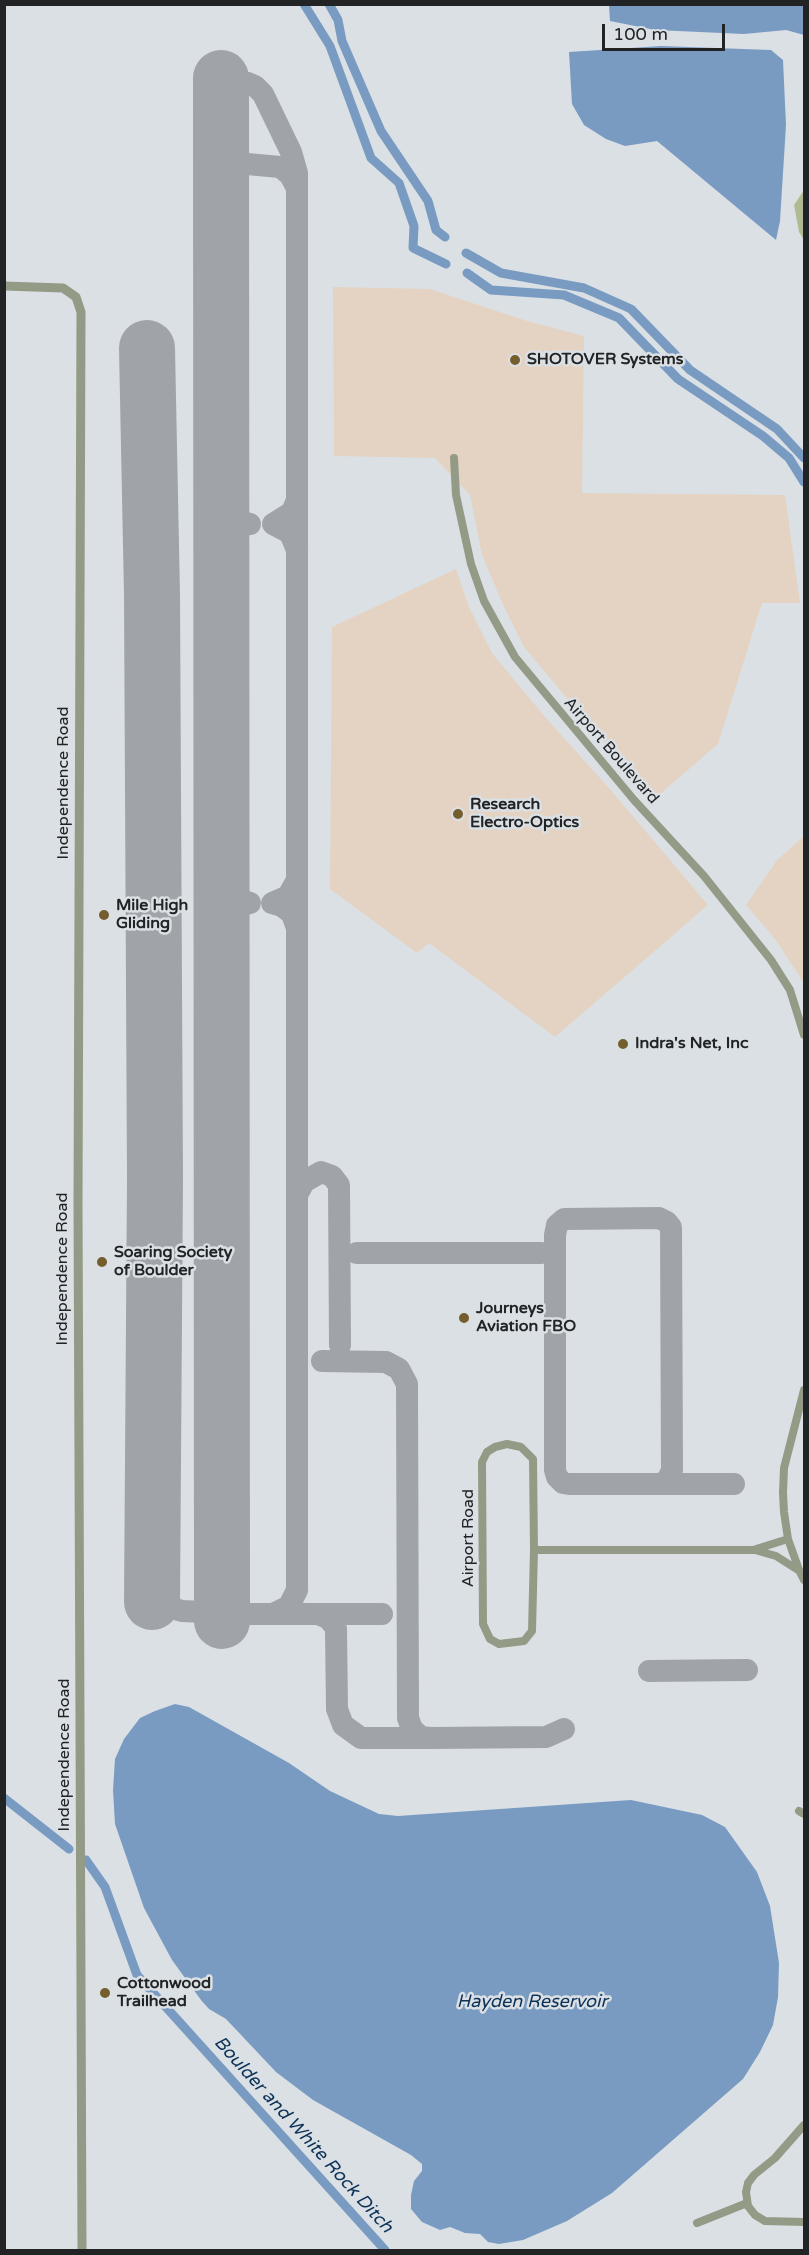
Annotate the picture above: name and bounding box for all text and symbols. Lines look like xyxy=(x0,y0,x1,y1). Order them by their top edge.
scale bar xyxy=(605,12,728,50)
text: 100 m xyxy=(613,23,668,45)
place label: SHOTOVER Systems xyxy=(527,350,683,370)
marker: SHOTOVER Systems xyxy=(508,353,522,367)
street label: Airport Boulevard xyxy=(559,694,663,808)
street label: Independence Road xyxy=(54,707,74,859)
place label: Research Electro-Optics xyxy=(470,795,579,833)
marker: Research Electro-Optics xyxy=(451,807,465,821)
place label: Mile High Gliding xyxy=(116,896,188,934)
marker: Mile High Gliding xyxy=(97,908,111,922)
place label: Indra's Net, Inc xyxy=(635,1034,749,1054)
marker: Indra's Net, Inc xyxy=(616,1037,630,1051)
street label: Independence Road xyxy=(53,1193,73,1345)
place label: Soaring Society of Boulder xyxy=(114,1243,232,1281)
marker: Soaring Society of Boulder xyxy=(95,1255,109,1269)
place label: Journeys Aviation FBO xyxy=(476,1299,576,1337)
marker: Journeys Aviation FBO xyxy=(457,1311,471,1325)
street label: Airport Road xyxy=(459,1489,479,1587)
street label: Independence Road xyxy=(55,1679,75,1831)
place label: Cottonwood Trailhead xyxy=(117,1974,211,2012)
marker: Cottonwood Trailhead xyxy=(98,1986,112,2000)
water label: Hayden Reservoir xyxy=(457,1991,607,2013)
water label: Boulder and White Rock Ditch xyxy=(209,2032,397,2238)

